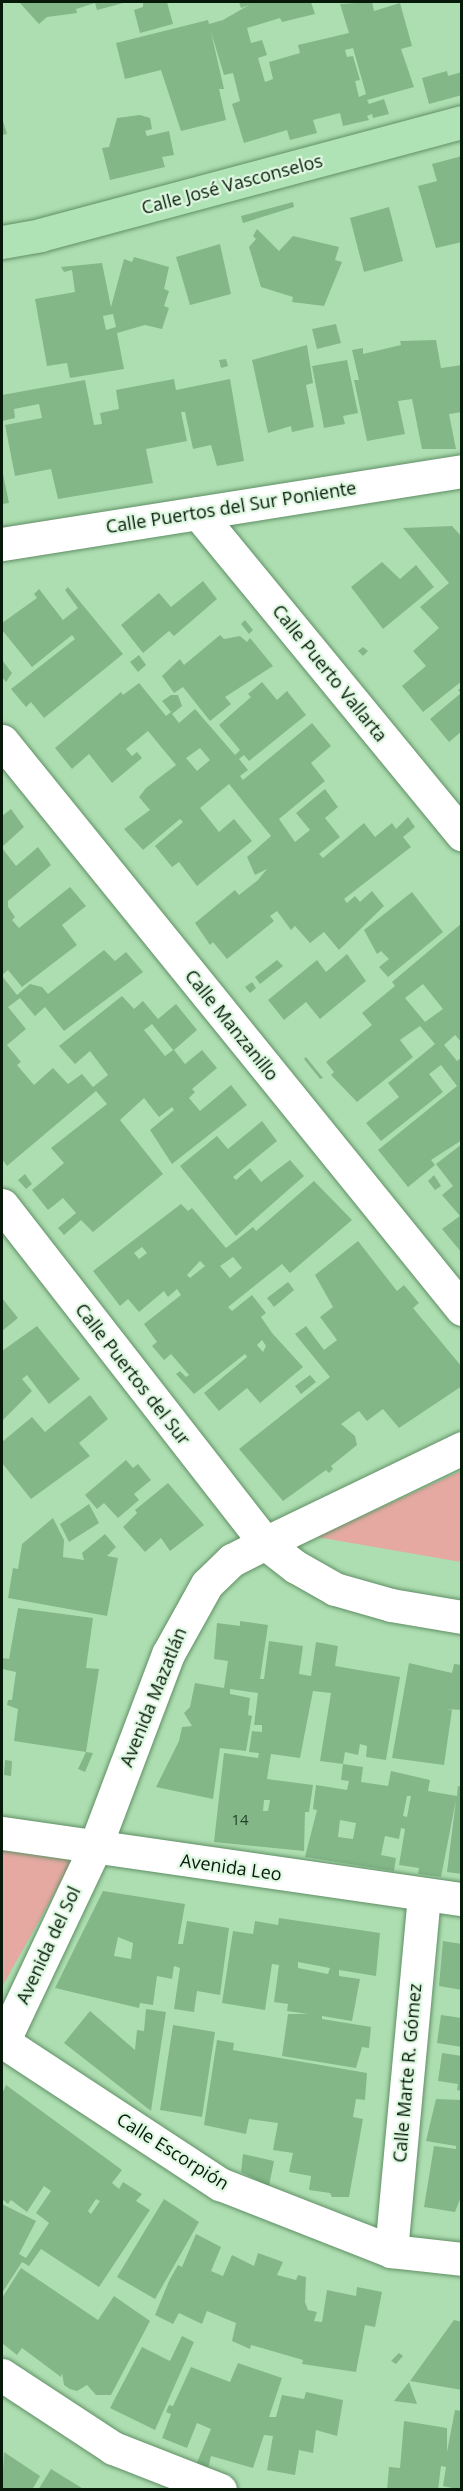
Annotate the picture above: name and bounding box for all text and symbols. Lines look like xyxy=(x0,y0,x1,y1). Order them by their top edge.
street label: Calle José Vasconselos xyxy=(139,149,325,219)
street label: Calle Puertos del Sur Poniente xyxy=(104,477,358,537)
street label: Calle Puerto Vallarta xyxy=(268,600,392,746)
street label: Calle Manzanillo xyxy=(181,965,283,1085)
street label: Calle Puertos del Sur xyxy=(71,1299,195,1449)
street label: Avenida Mazatlán xyxy=(115,1624,191,1770)
house number: 14 xyxy=(231,1811,249,1829)
street label: Avenida Leo xyxy=(179,1849,283,1885)
street label: Avenida del Sol xyxy=(11,1883,85,2007)
street label: Calle Marte R. Gómez xyxy=(388,1983,426,2163)
street label: Calle Escorpión xyxy=(113,2108,233,2194)

